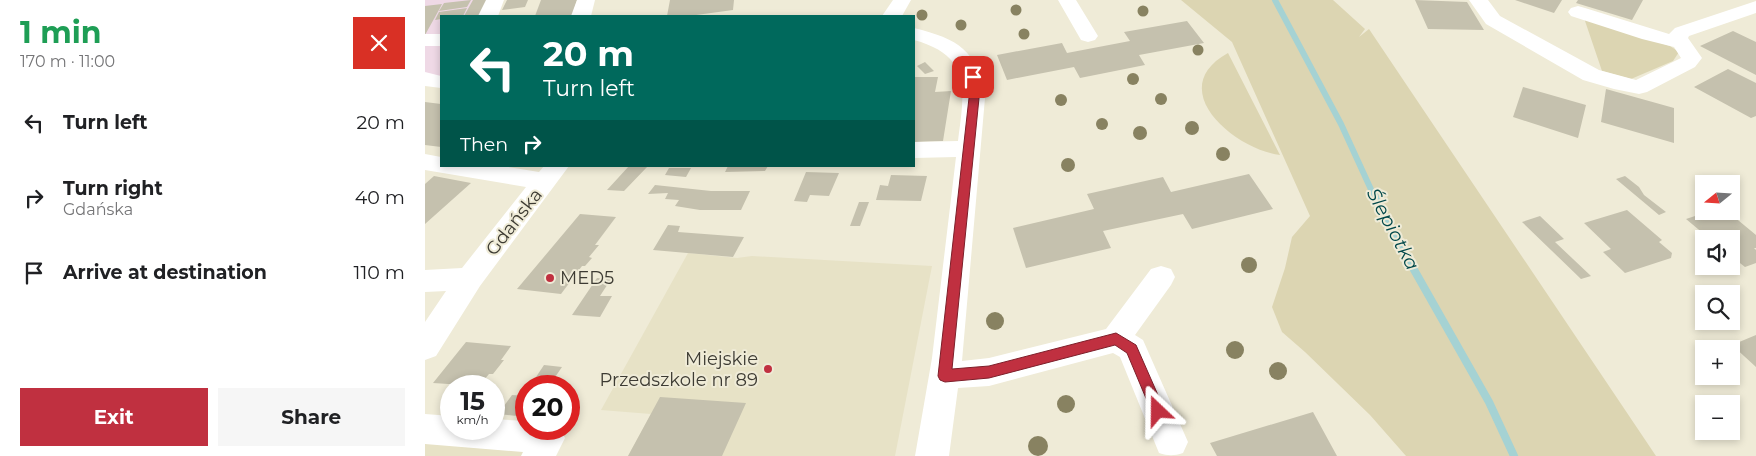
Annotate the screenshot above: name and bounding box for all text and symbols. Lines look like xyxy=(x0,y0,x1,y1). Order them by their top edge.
text: 1 min xyxy=(20,14,101,51)
button: close xyxy=(353,17,405,69)
text: 20 m xyxy=(543,32,634,75)
icon: left xyxy=(460,35,525,100)
text: 170 m · 11:00 xyxy=(20,52,115,71)
pin xyxy=(952,56,994,98)
icon: arrive xyxy=(959,63,987,91)
text: Turn left xyxy=(543,75,635,102)
icon: left xyxy=(20,109,48,137)
text: Turn left xyxy=(63,111,148,134)
text: 20 m xyxy=(357,111,405,134)
icon: right xyxy=(518,130,546,158)
text: Then xyxy=(460,133,508,156)
north arrow xyxy=(1695,175,1740,220)
map controls xyxy=(1695,175,1740,440)
text: Turn right xyxy=(63,177,163,200)
icon: right xyxy=(20,184,48,212)
street label: Gdańska xyxy=(481,184,547,260)
water label: Ślepiotka xyxy=(1362,184,1424,274)
text: 40 m xyxy=(355,186,405,209)
text: Gdańska xyxy=(63,200,133,219)
button: sound xyxy=(1695,230,1740,275)
icon: arrive xyxy=(20,259,48,287)
text: Arrive at destination xyxy=(63,261,267,284)
text: 110 m xyxy=(354,261,405,284)
place label: MED5 xyxy=(560,267,614,289)
marker: MED5 xyxy=(544,272,556,284)
button: search xyxy=(1695,285,1740,330)
button: + xyxy=(1695,340,1740,385)
place label: Miejskie Przedszkole nr 89 xyxy=(600,348,758,391)
marker: Miejskie Przedszkole nr 89 xyxy=(762,363,774,375)
speed limit sign: 20 xyxy=(515,375,580,440)
position arrow xyxy=(1131,384,1183,436)
text: 15 xyxy=(460,386,485,416)
button: Exit xyxy=(20,388,208,446)
button: Share xyxy=(218,388,405,446)
button: − xyxy=(1695,395,1740,440)
text: km/h xyxy=(456,412,489,427)

